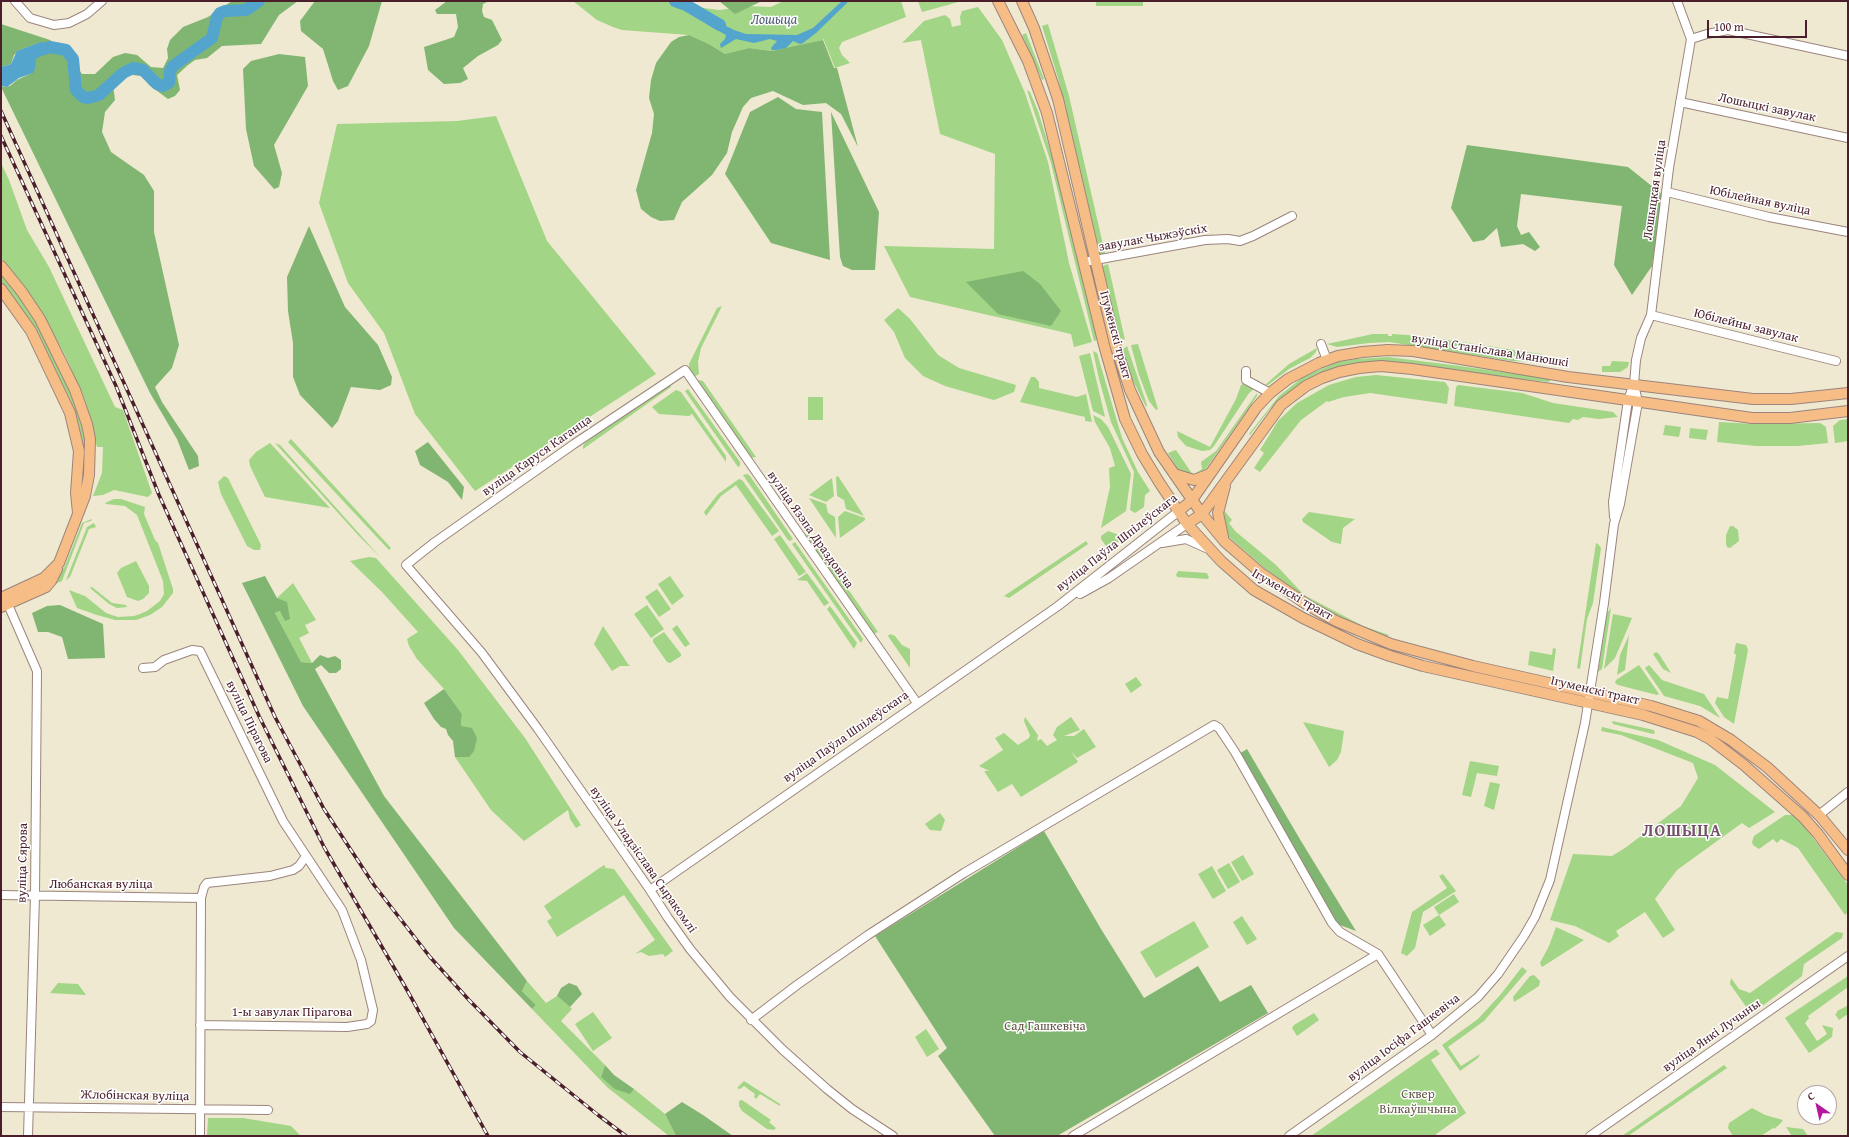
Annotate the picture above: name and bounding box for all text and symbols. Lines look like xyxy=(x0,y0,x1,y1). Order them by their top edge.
water label: Лошыца xyxy=(751,12,797,28)
scale bar xyxy=(1709,12,1809,38)
text: 100 m xyxy=(1714,18,1744,35)
street label: Лошыцкі завулак xyxy=(1717,90,1817,126)
street label: Лошыцкая вуліца xyxy=(1640,139,1670,241)
street label: Юбілейная вуліца xyxy=(1708,183,1812,219)
street label: завулак Чыжэўскіх xyxy=(1098,221,1208,255)
street label: Ігуменскі тракт xyxy=(1096,289,1134,381)
street label: Юбілейны завулак xyxy=(1692,306,1800,346)
street label: вуліца Станіслава Манюшкі xyxy=(1410,331,1570,371)
street label: вуліца Каруся Каганца xyxy=(479,412,595,500)
street label: вуліца Язэпа Драздовіча xyxy=(763,468,857,592)
street label: вуліца Паўла Шпілеўскага xyxy=(1053,491,1181,595)
street label: Ігуменскі тракт xyxy=(1249,566,1335,624)
street label: Ігуменскі тракт xyxy=(1549,673,1641,709)
street label: вуліца Пірагова xyxy=(222,678,276,766)
street label: вуліца Паўла Шпілеўскага xyxy=(780,688,912,786)
street label: вуліца Уладзіслава Сыракомлі xyxy=(586,784,700,936)
district label: ЛОШЫЦА xyxy=(1642,822,1722,842)
street label: вуліца Сярова xyxy=(15,823,31,903)
street label: Любанская вуліца xyxy=(49,877,153,893)
street label: вуліца Іосіфа Гашкевіча xyxy=(1345,991,1463,1085)
street label: вуліца Янкі Лучыны xyxy=(1660,996,1764,1076)
street label: 1-ы завулак Пірагова xyxy=(232,1005,352,1021)
park label: Сад Гашкевіча xyxy=(1004,1019,1086,1035)
north arrow xyxy=(1797,1085,1837,1125)
street label: Жлобінская вуліца xyxy=(81,1087,189,1105)
park label: Сквер Вілкаўшчына xyxy=(1379,1087,1457,1118)
text: С xyxy=(1804,1088,1818,1104)

